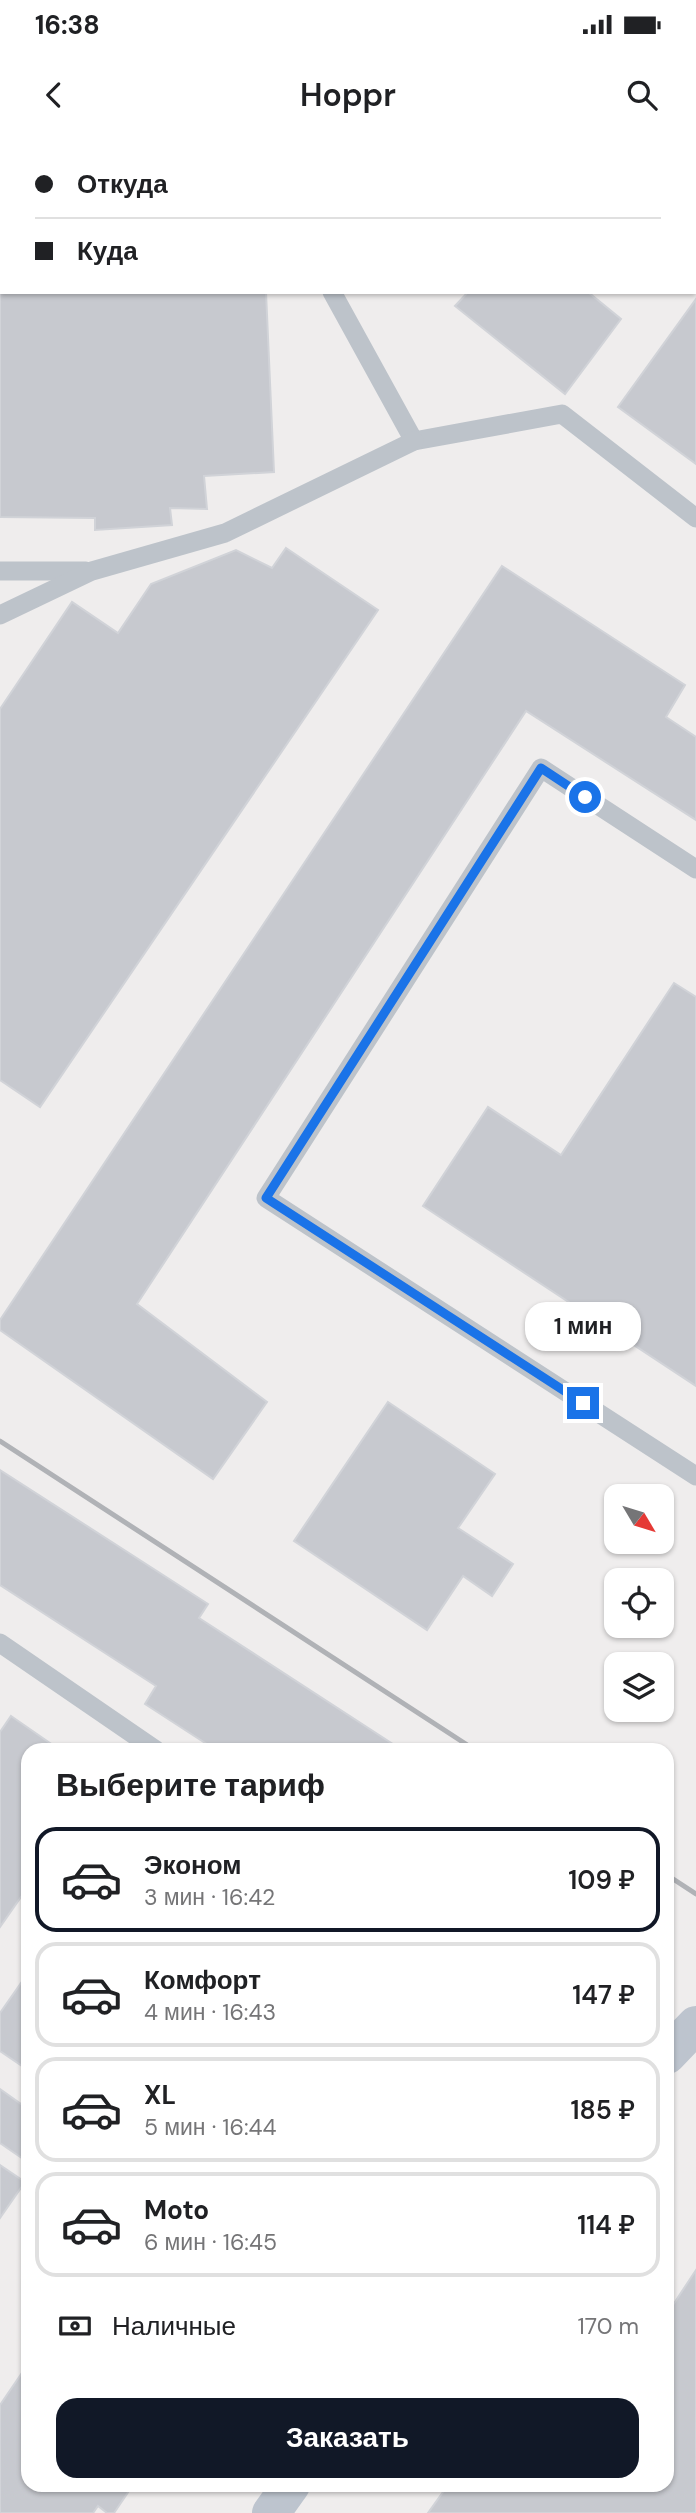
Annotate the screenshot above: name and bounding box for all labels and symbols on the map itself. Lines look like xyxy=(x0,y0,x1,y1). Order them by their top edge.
route start xyxy=(569,781,601,813)
callout: 1 мин xyxy=(525,1302,641,1350)
route end xyxy=(567,1387,599,1419)
north arrow xyxy=(604,1484,674,1554)

